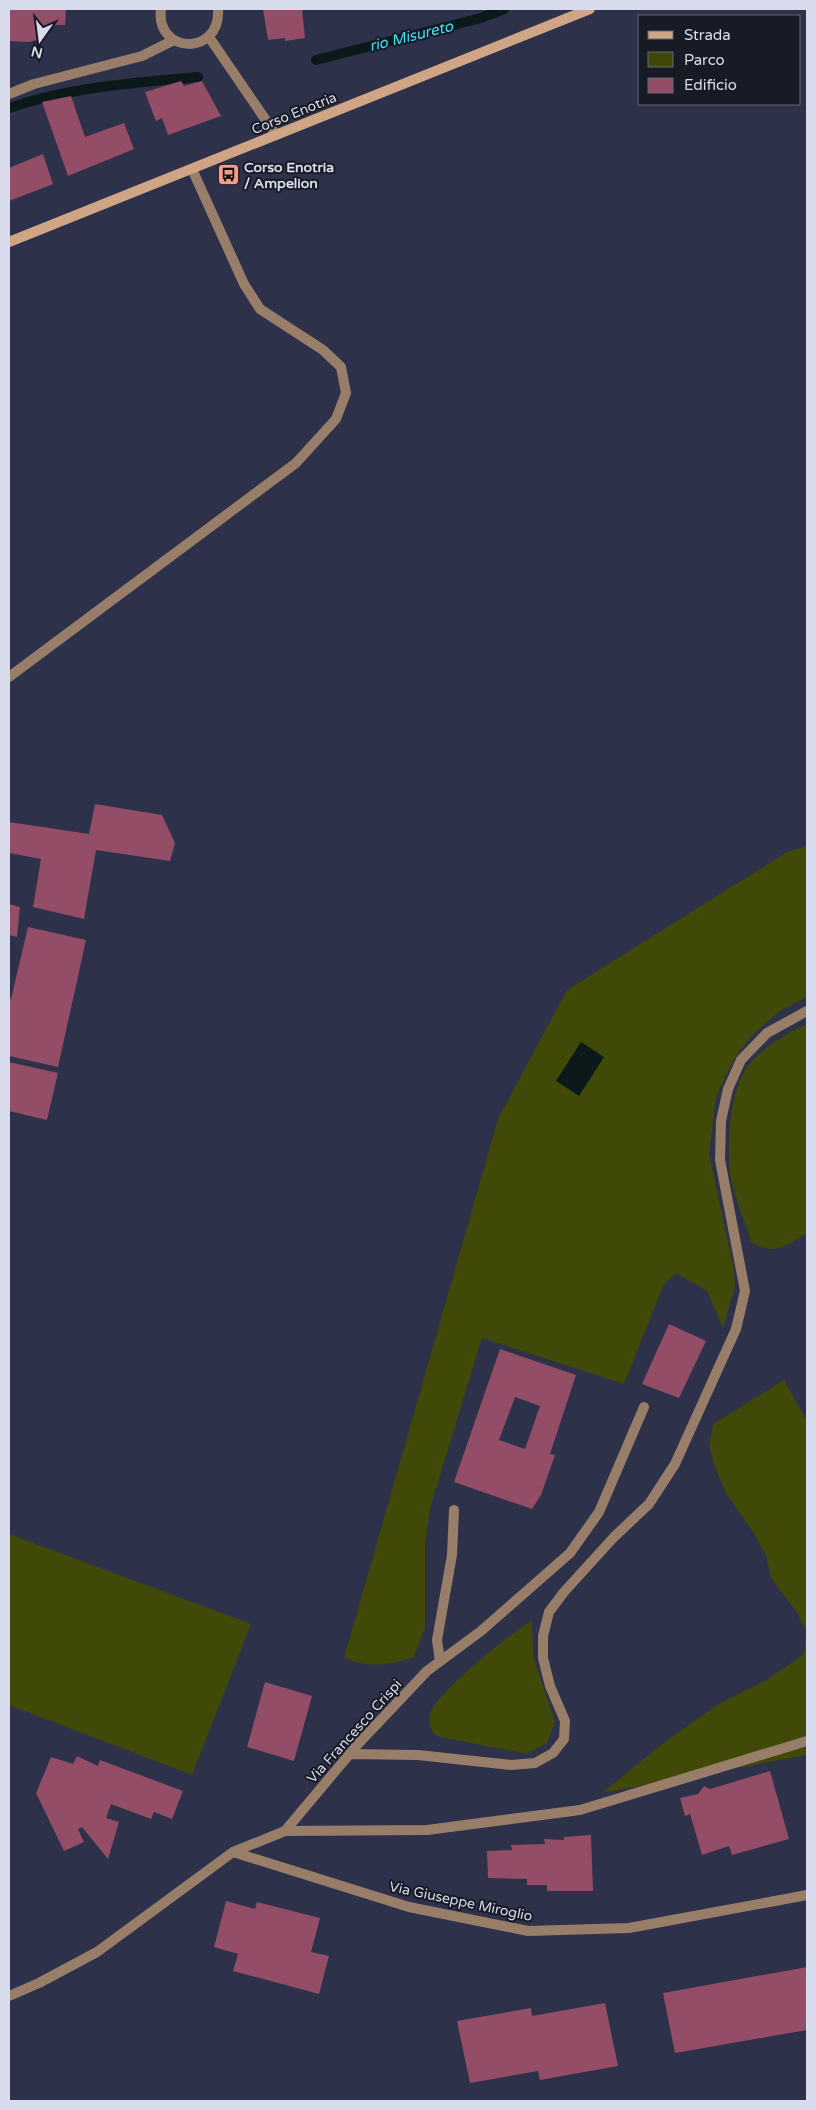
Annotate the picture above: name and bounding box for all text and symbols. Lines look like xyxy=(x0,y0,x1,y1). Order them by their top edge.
north arrow xyxy=(15,15,65,65)
legend xyxy=(638,15,801,105)
water label: rio Misureto xyxy=(367,17,456,55)
text: Strada xyxy=(684,26,731,44)
text: N xyxy=(29,43,44,62)
text: Parco xyxy=(684,51,725,69)
text: Edificio xyxy=(684,76,737,94)
street label: Corso Enotria xyxy=(249,89,339,138)
place label: Corso Enotria / Ampelion xyxy=(244,159,334,192)
bus stop icon: Corso Enotria / Ampelion xyxy=(216,163,240,187)
street label: Via Francesco Crispi xyxy=(303,1676,405,1787)
street label: Via Giuseppe Miroglio xyxy=(388,1878,534,1925)

